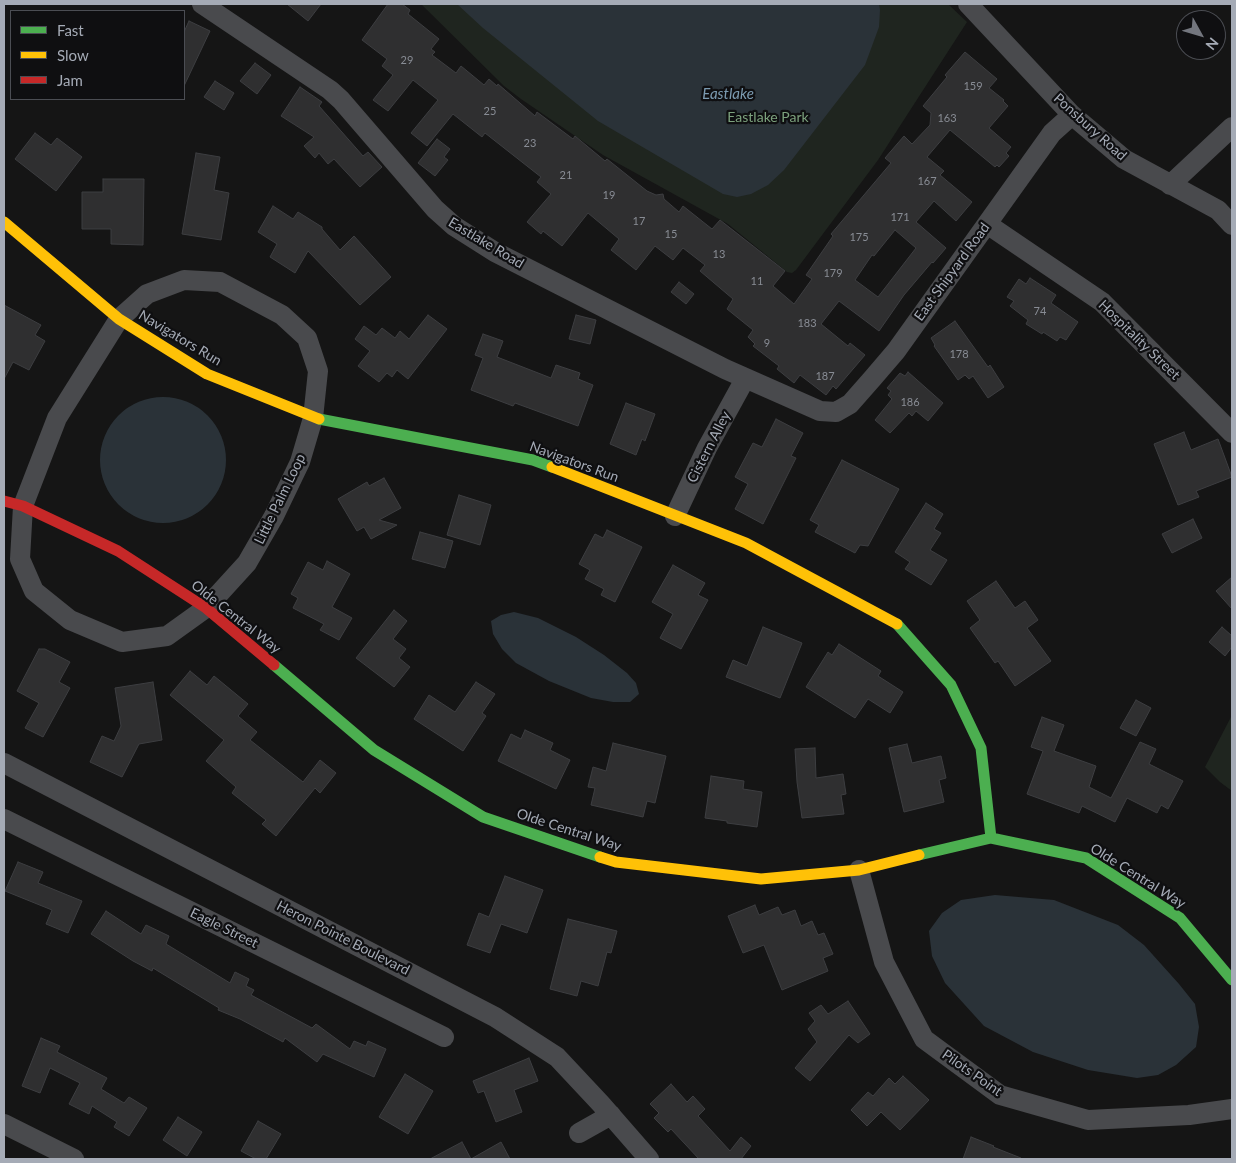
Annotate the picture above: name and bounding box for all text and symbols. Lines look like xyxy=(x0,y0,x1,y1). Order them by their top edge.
legend xyxy=(10,10,185,100)
north arrow xyxy=(1176,10,1226,60)
text: Fast xyxy=(57,21,84,39)
text: N xyxy=(1202,35,1222,54)
text: Slow xyxy=(57,46,89,64)
house number: 29 xyxy=(401,53,413,67)
text: Jam xyxy=(57,71,83,89)
house number: 159 xyxy=(963,79,983,93)
water label: Eastlake xyxy=(702,85,754,103)
street label: Ponsbury Road xyxy=(1050,90,1130,164)
house number: 25 xyxy=(484,104,496,118)
park label: Eastlake Park xyxy=(727,109,809,125)
house number: 163 xyxy=(937,111,957,125)
house number: 23 xyxy=(524,136,536,150)
house number: 21 xyxy=(560,168,572,182)
house number: 167 xyxy=(917,174,937,188)
house number: 19 xyxy=(603,188,615,202)
house number: 171 xyxy=(890,210,910,224)
street label: Eastlake Road xyxy=(445,214,527,272)
house number: 17 xyxy=(633,214,645,228)
street label: East Shipyard Road xyxy=(911,220,993,324)
house number: 15 xyxy=(665,227,677,241)
house number: 175 xyxy=(849,230,869,244)
house number: 13 xyxy=(713,247,725,261)
house number: 179 xyxy=(823,266,843,280)
house number: 11 xyxy=(751,274,763,288)
street label: Hospitality Street xyxy=(1095,297,1183,383)
house number: 74 xyxy=(1034,304,1046,318)
street label: Navigators Run xyxy=(135,307,225,369)
house number: 183 xyxy=(797,316,817,330)
house number: 9 xyxy=(764,336,770,350)
house number: 178 xyxy=(949,347,969,361)
house number: 187 xyxy=(815,369,835,383)
house number: 186 xyxy=(900,395,920,409)
street label: Cistern Alley xyxy=(684,408,734,486)
street label: Navigators Run xyxy=(527,438,621,486)
street label: Little Palm Loop xyxy=(251,451,309,547)
street label: Olde Central Way xyxy=(188,577,284,657)
street label: Olde Central Way xyxy=(515,805,623,855)
street label: Olde Central Way xyxy=(1087,840,1189,912)
street label: Heron Pointe Boulevard xyxy=(274,897,412,979)
street label: Eagle Street xyxy=(187,904,261,952)
street label: Pilots Point xyxy=(939,1046,1005,1100)

